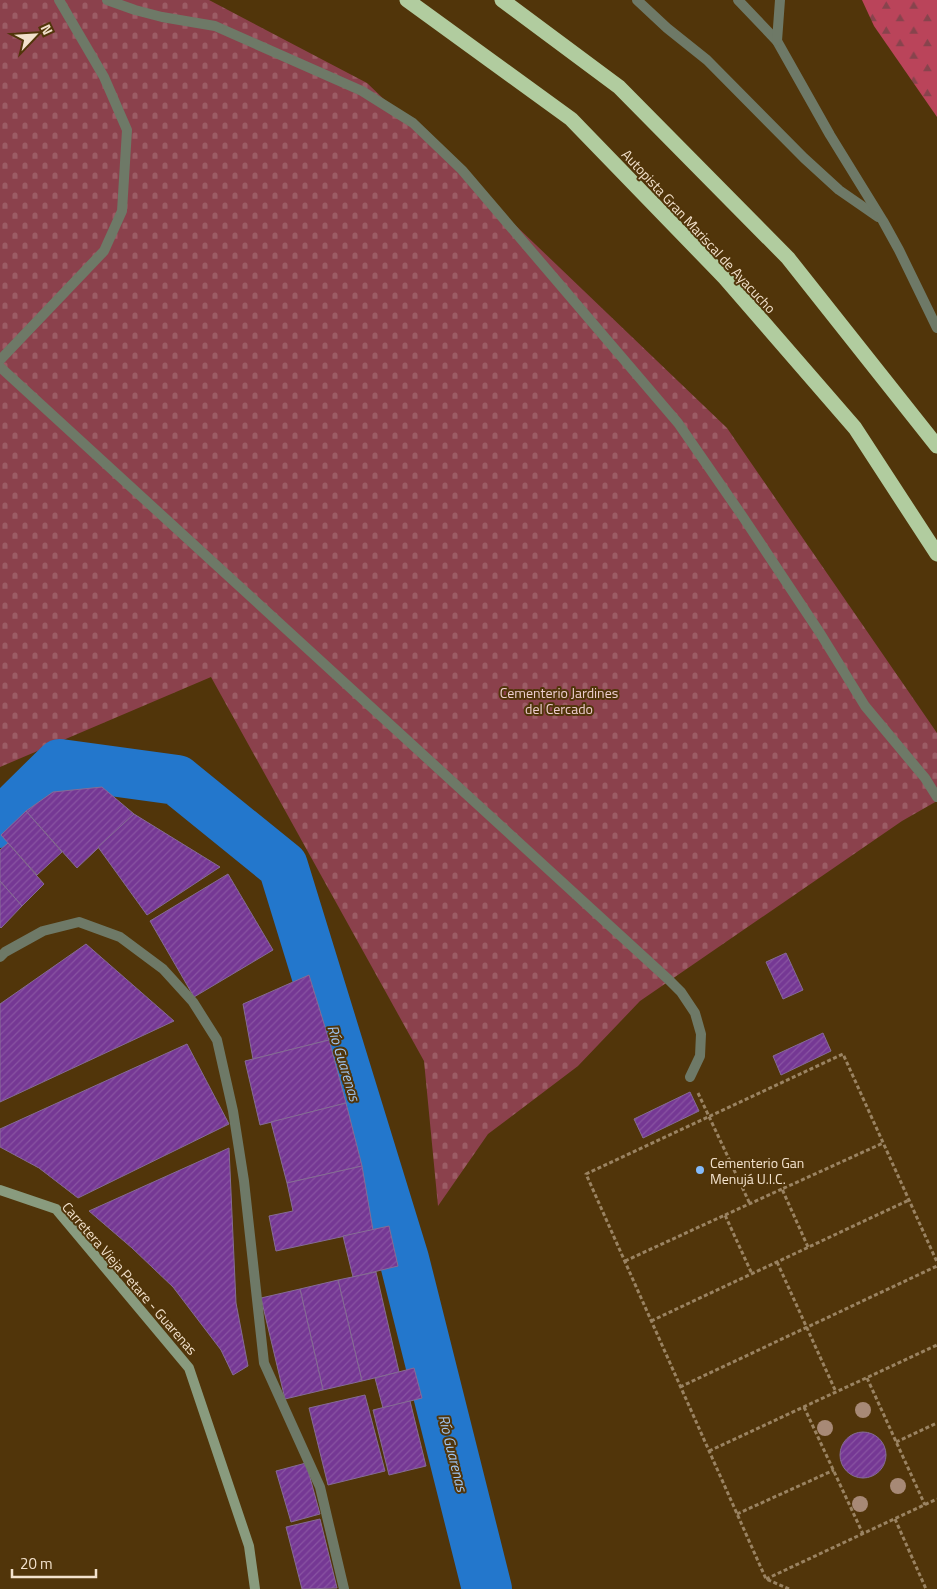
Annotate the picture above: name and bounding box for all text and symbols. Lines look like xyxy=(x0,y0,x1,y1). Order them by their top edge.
north arrow xyxy=(10,10,60,60)
text: N xyxy=(36,20,59,38)
street label: Autopista Gran Mariscal de Ayacucho xyxy=(617,144,781,318)
park label: Cementerio Jardines del Cercado xyxy=(500,682,618,719)
water label: Río Guarenas xyxy=(321,1022,367,1105)
place label: Cementerio Gan Menujá U.I.C. xyxy=(710,1152,804,1189)
marker: Cementerio Gan Menujá U.I.C. xyxy=(694,1164,706,1176)
street label: Carretera Vieja Petare - Guarenas xyxy=(58,1197,202,1359)
water label: Río Guarenas xyxy=(432,1412,474,1495)
scale bar xyxy=(12,1546,96,1578)
text: 20 m xyxy=(20,1552,53,1575)

